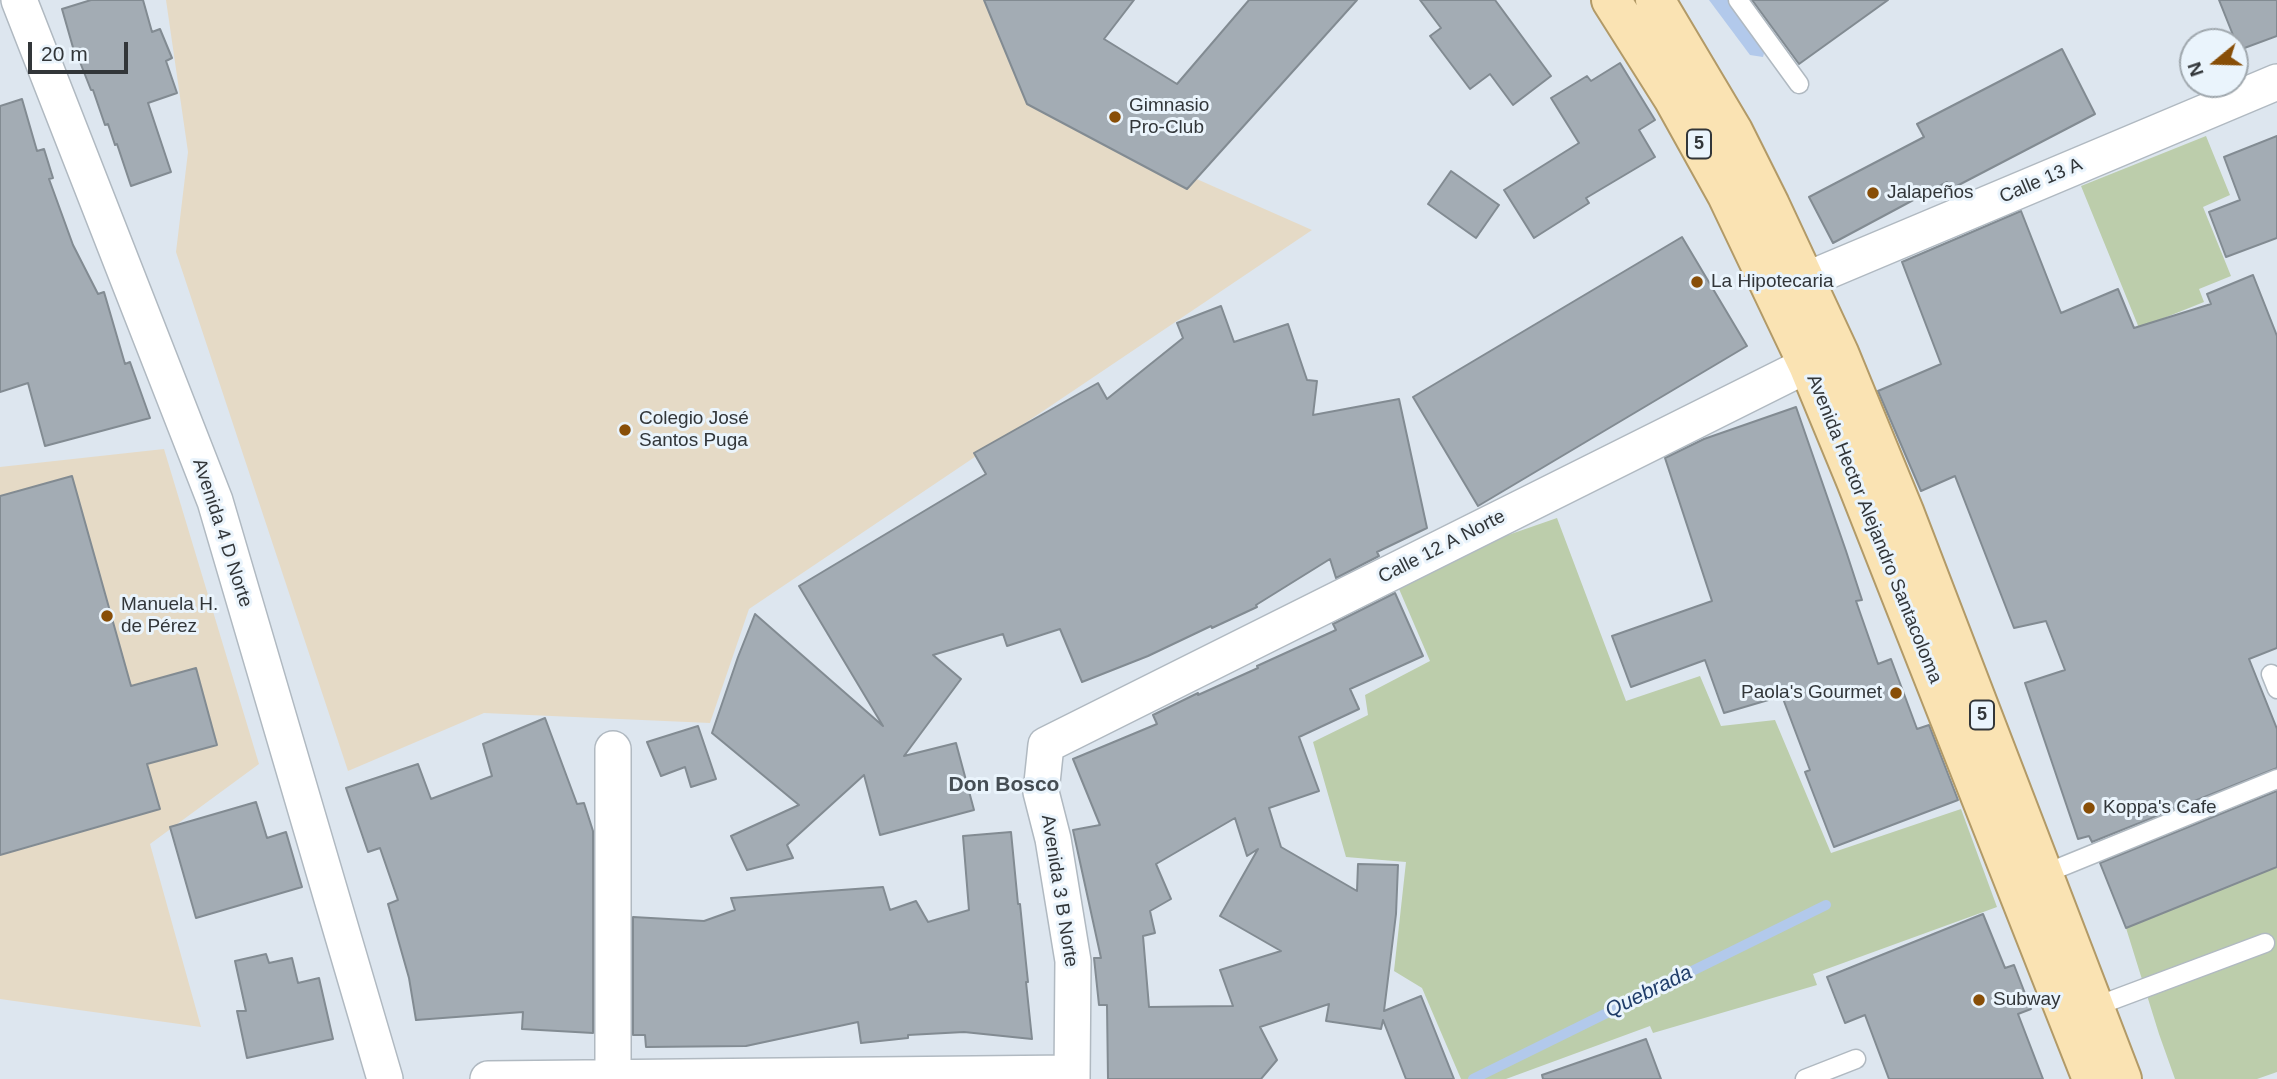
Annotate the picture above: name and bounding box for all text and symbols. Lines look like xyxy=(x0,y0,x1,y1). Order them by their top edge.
scale bar xyxy=(32,28,131,72)
north arrow xyxy=(2179,28,2249,98)
text: 20 m xyxy=(41,42,88,65)
text: N xyxy=(2183,59,2208,79)
place label: Gimnasio Pro-Club xyxy=(1129,95,1209,139)
marker: Gimnasio Pro-Club xyxy=(1107,109,1123,125)
road number: 5 xyxy=(1687,130,1711,159)
street label: Calle 13 A xyxy=(1996,153,2086,209)
place label: Jalapeños xyxy=(1887,182,1974,204)
marker: Jalapeños xyxy=(1865,185,1881,201)
place label: La Hipotecaria xyxy=(1711,271,1834,293)
marker: La Hipotecaria xyxy=(1689,274,1705,290)
street label: Avenida Hector Alejandro Santacoloma xyxy=(1801,371,1947,687)
place label: Colegio José Santos Puga xyxy=(639,408,749,452)
marker: Colegio José Santos Puga xyxy=(617,422,633,438)
street label: Avenida 4 D Norte xyxy=(187,456,257,610)
street label: Calle 12 A Norte xyxy=(1375,505,1509,589)
place label: Manuela H. de Pérez xyxy=(121,594,218,638)
marker: Manuela H. de Pérez xyxy=(99,608,115,624)
place label: Paola's Gourmet xyxy=(1741,682,1882,704)
marker: Paola's Gourmet xyxy=(1888,685,1904,701)
road number: 5 xyxy=(1970,700,1994,730)
district label: Don Bosco xyxy=(949,772,1059,798)
place label: Koppa's Cafe xyxy=(2103,797,2216,819)
marker: Koppa's Cafe xyxy=(2081,800,2097,816)
street label: Avenida 3 B Norte xyxy=(1036,813,1082,969)
water label: Quebrada xyxy=(1602,960,1696,1024)
place label: Subway xyxy=(1993,989,2061,1011)
marker: Subway xyxy=(1971,992,1987,1008)

